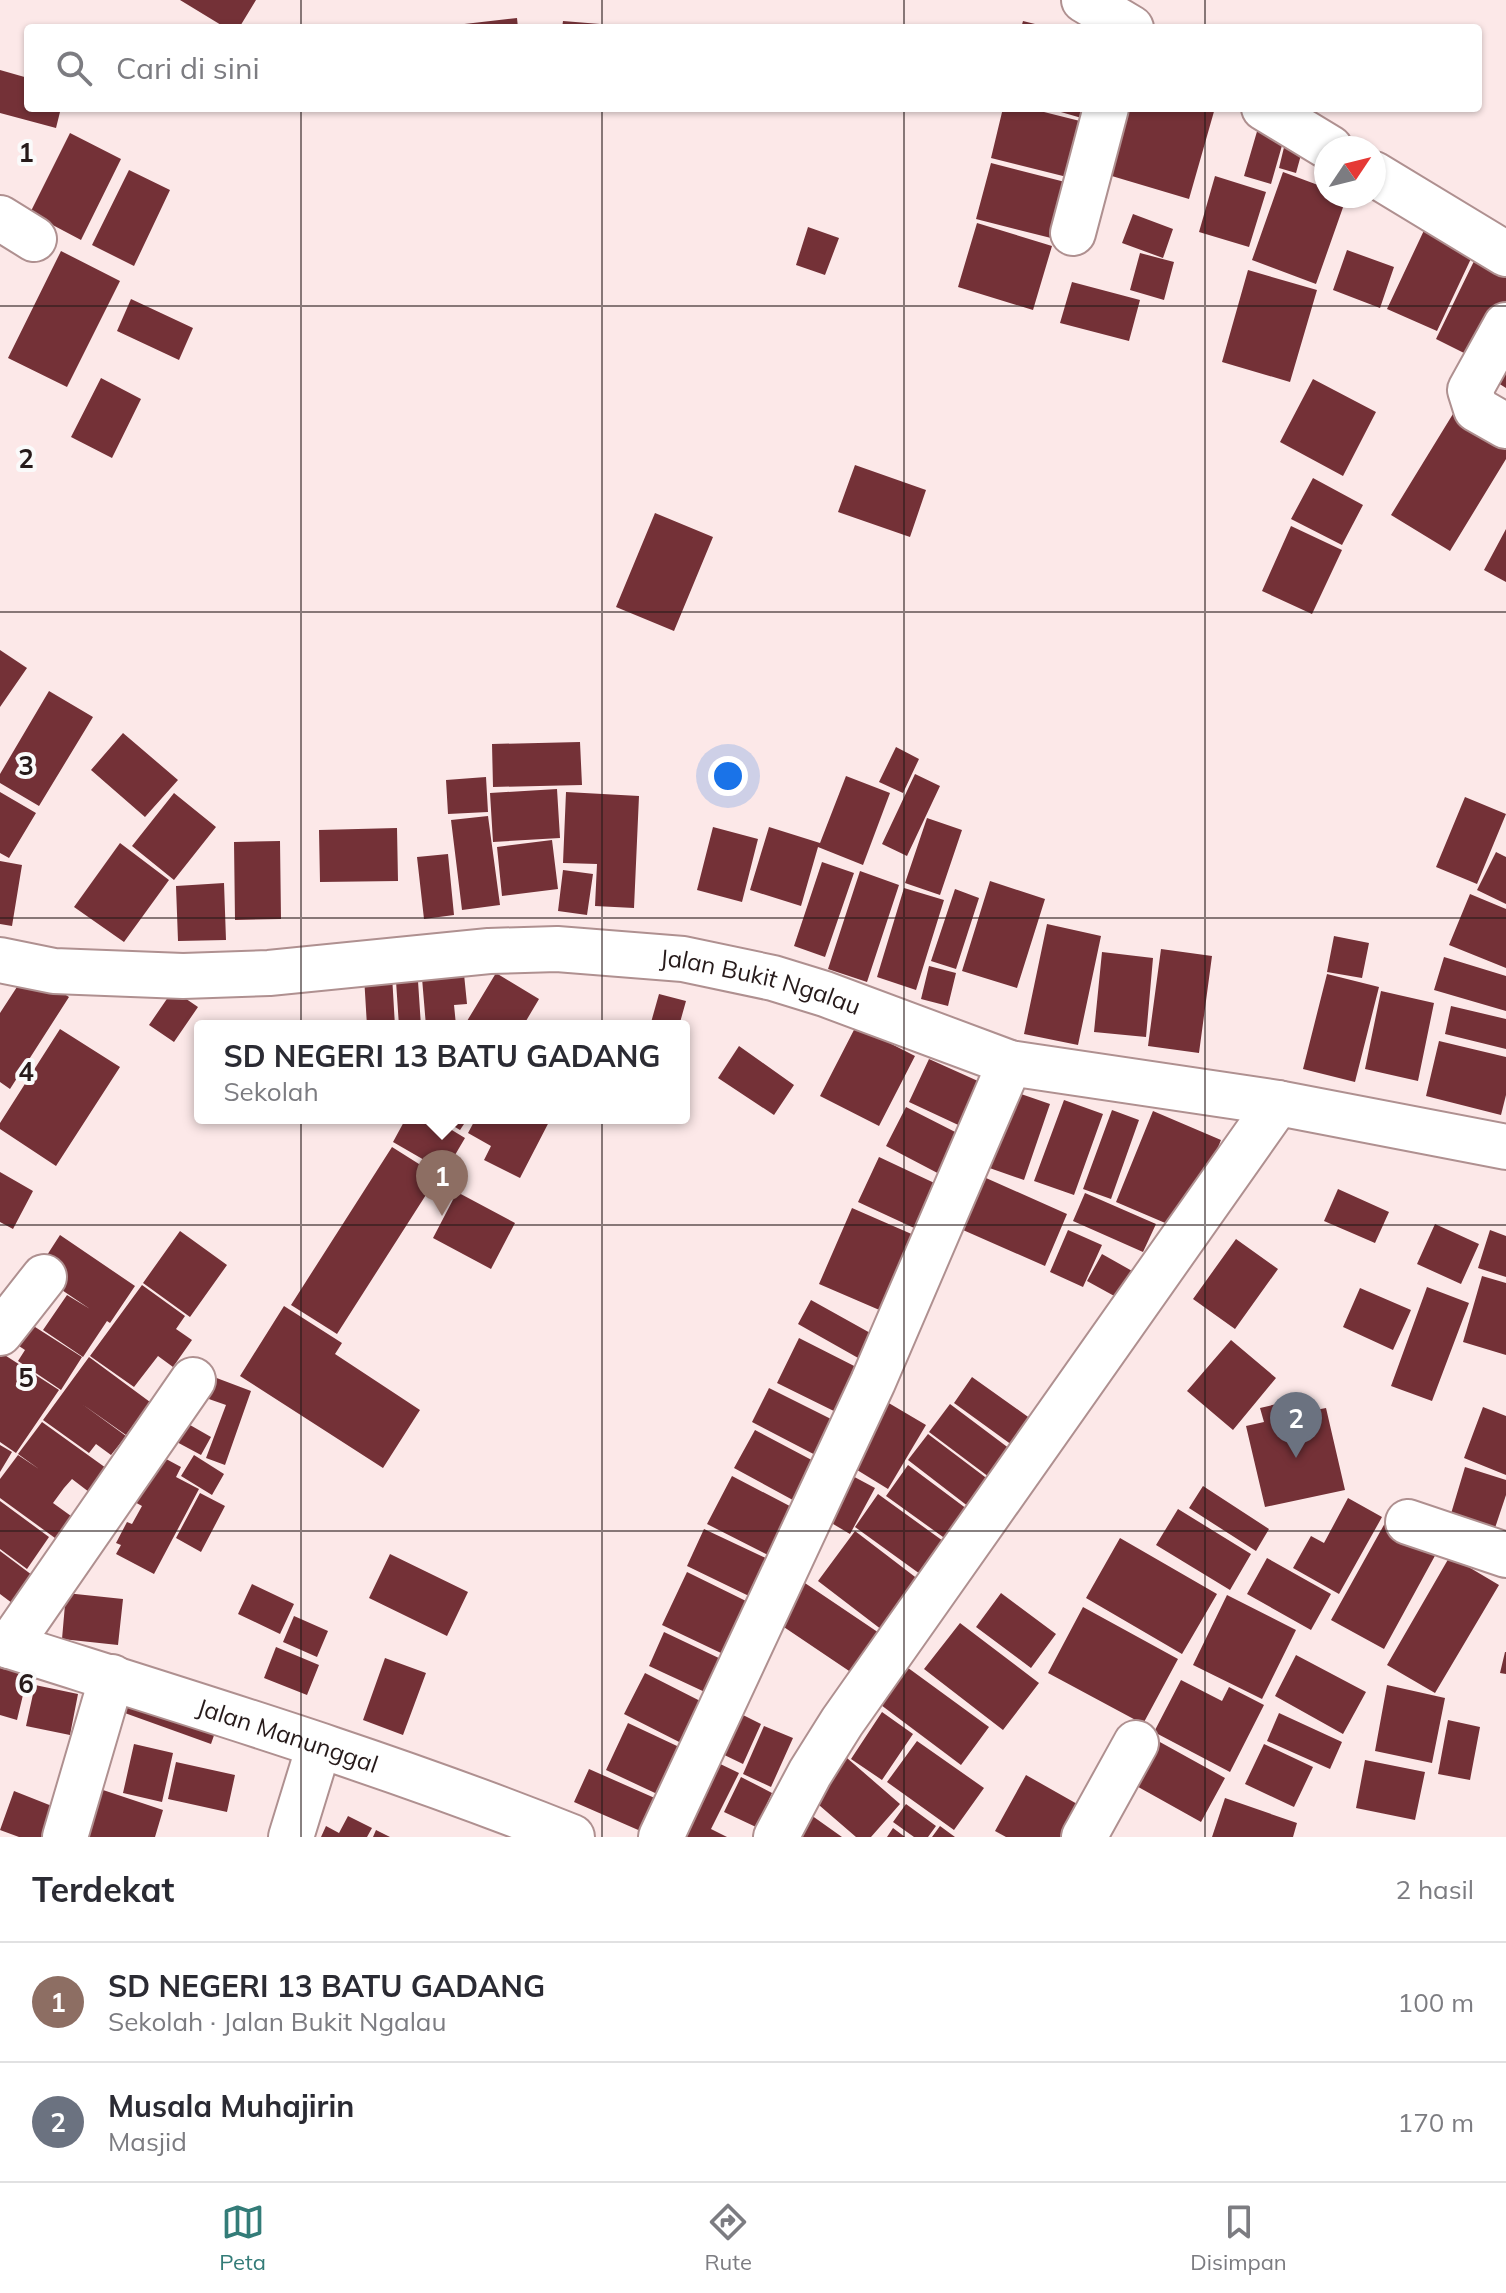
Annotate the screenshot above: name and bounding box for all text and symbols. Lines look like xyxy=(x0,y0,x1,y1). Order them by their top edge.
search box xyxy=(24,24,1482,112)
icon: search xyxy=(52,46,96,90)
text: Cari di sini xyxy=(116,49,260,87)
text: 1 xyxy=(18,136,34,169)
north arrow xyxy=(1314,136,1386,208)
text: 2 xyxy=(18,442,34,475)
text: 3 xyxy=(18,749,34,782)
your location xyxy=(708,756,748,796)
street label: Jalan Bukit Ngalau xyxy=(659,942,865,1021)
popup xyxy=(194,1020,690,1124)
text: SD NEGERI 13 BATU GADANG xyxy=(223,1037,661,1075)
text: 4 xyxy=(18,1055,34,1088)
text: Sekolah xyxy=(223,1075,319,1108)
pin: 1 xyxy=(416,1150,468,1216)
text: 5 xyxy=(18,1361,34,1394)
pin: 2 xyxy=(1270,1392,1322,1458)
text: 6 xyxy=(18,1667,34,1700)
street label: Jalan Manunggal xyxy=(193,1691,382,1779)
text: Terdekat xyxy=(32,1868,174,1911)
text: 2 hasil xyxy=(1396,1873,1474,1906)
text: SD NEGERI 13 BATU GADANG xyxy=(108,1967,545,2005)
text: 1 xyxy=(50,1986,66,2019)
text: 100 m xyxy=(1398,1986,1474,2019)
text: Sekolah · Jalan Bukit Ngalau xyxy=(108,2005,446,2038)
text: Musala Muhajirin xyxy=(108,2087,354,2125)
text: 2 xyxy=(50,2106,66,2139)
text: 170 m xyxy=(1398,2106,1474,2139)
text: Masjid xyxy=(108,2125,187,2158)
tab: Peta xyxy=(219,2200,266,2276)
tab: Rute xyxy=(704,2200,752,2276)
tab: Disimpan xyxy=(1190,2200,1287,2276)

